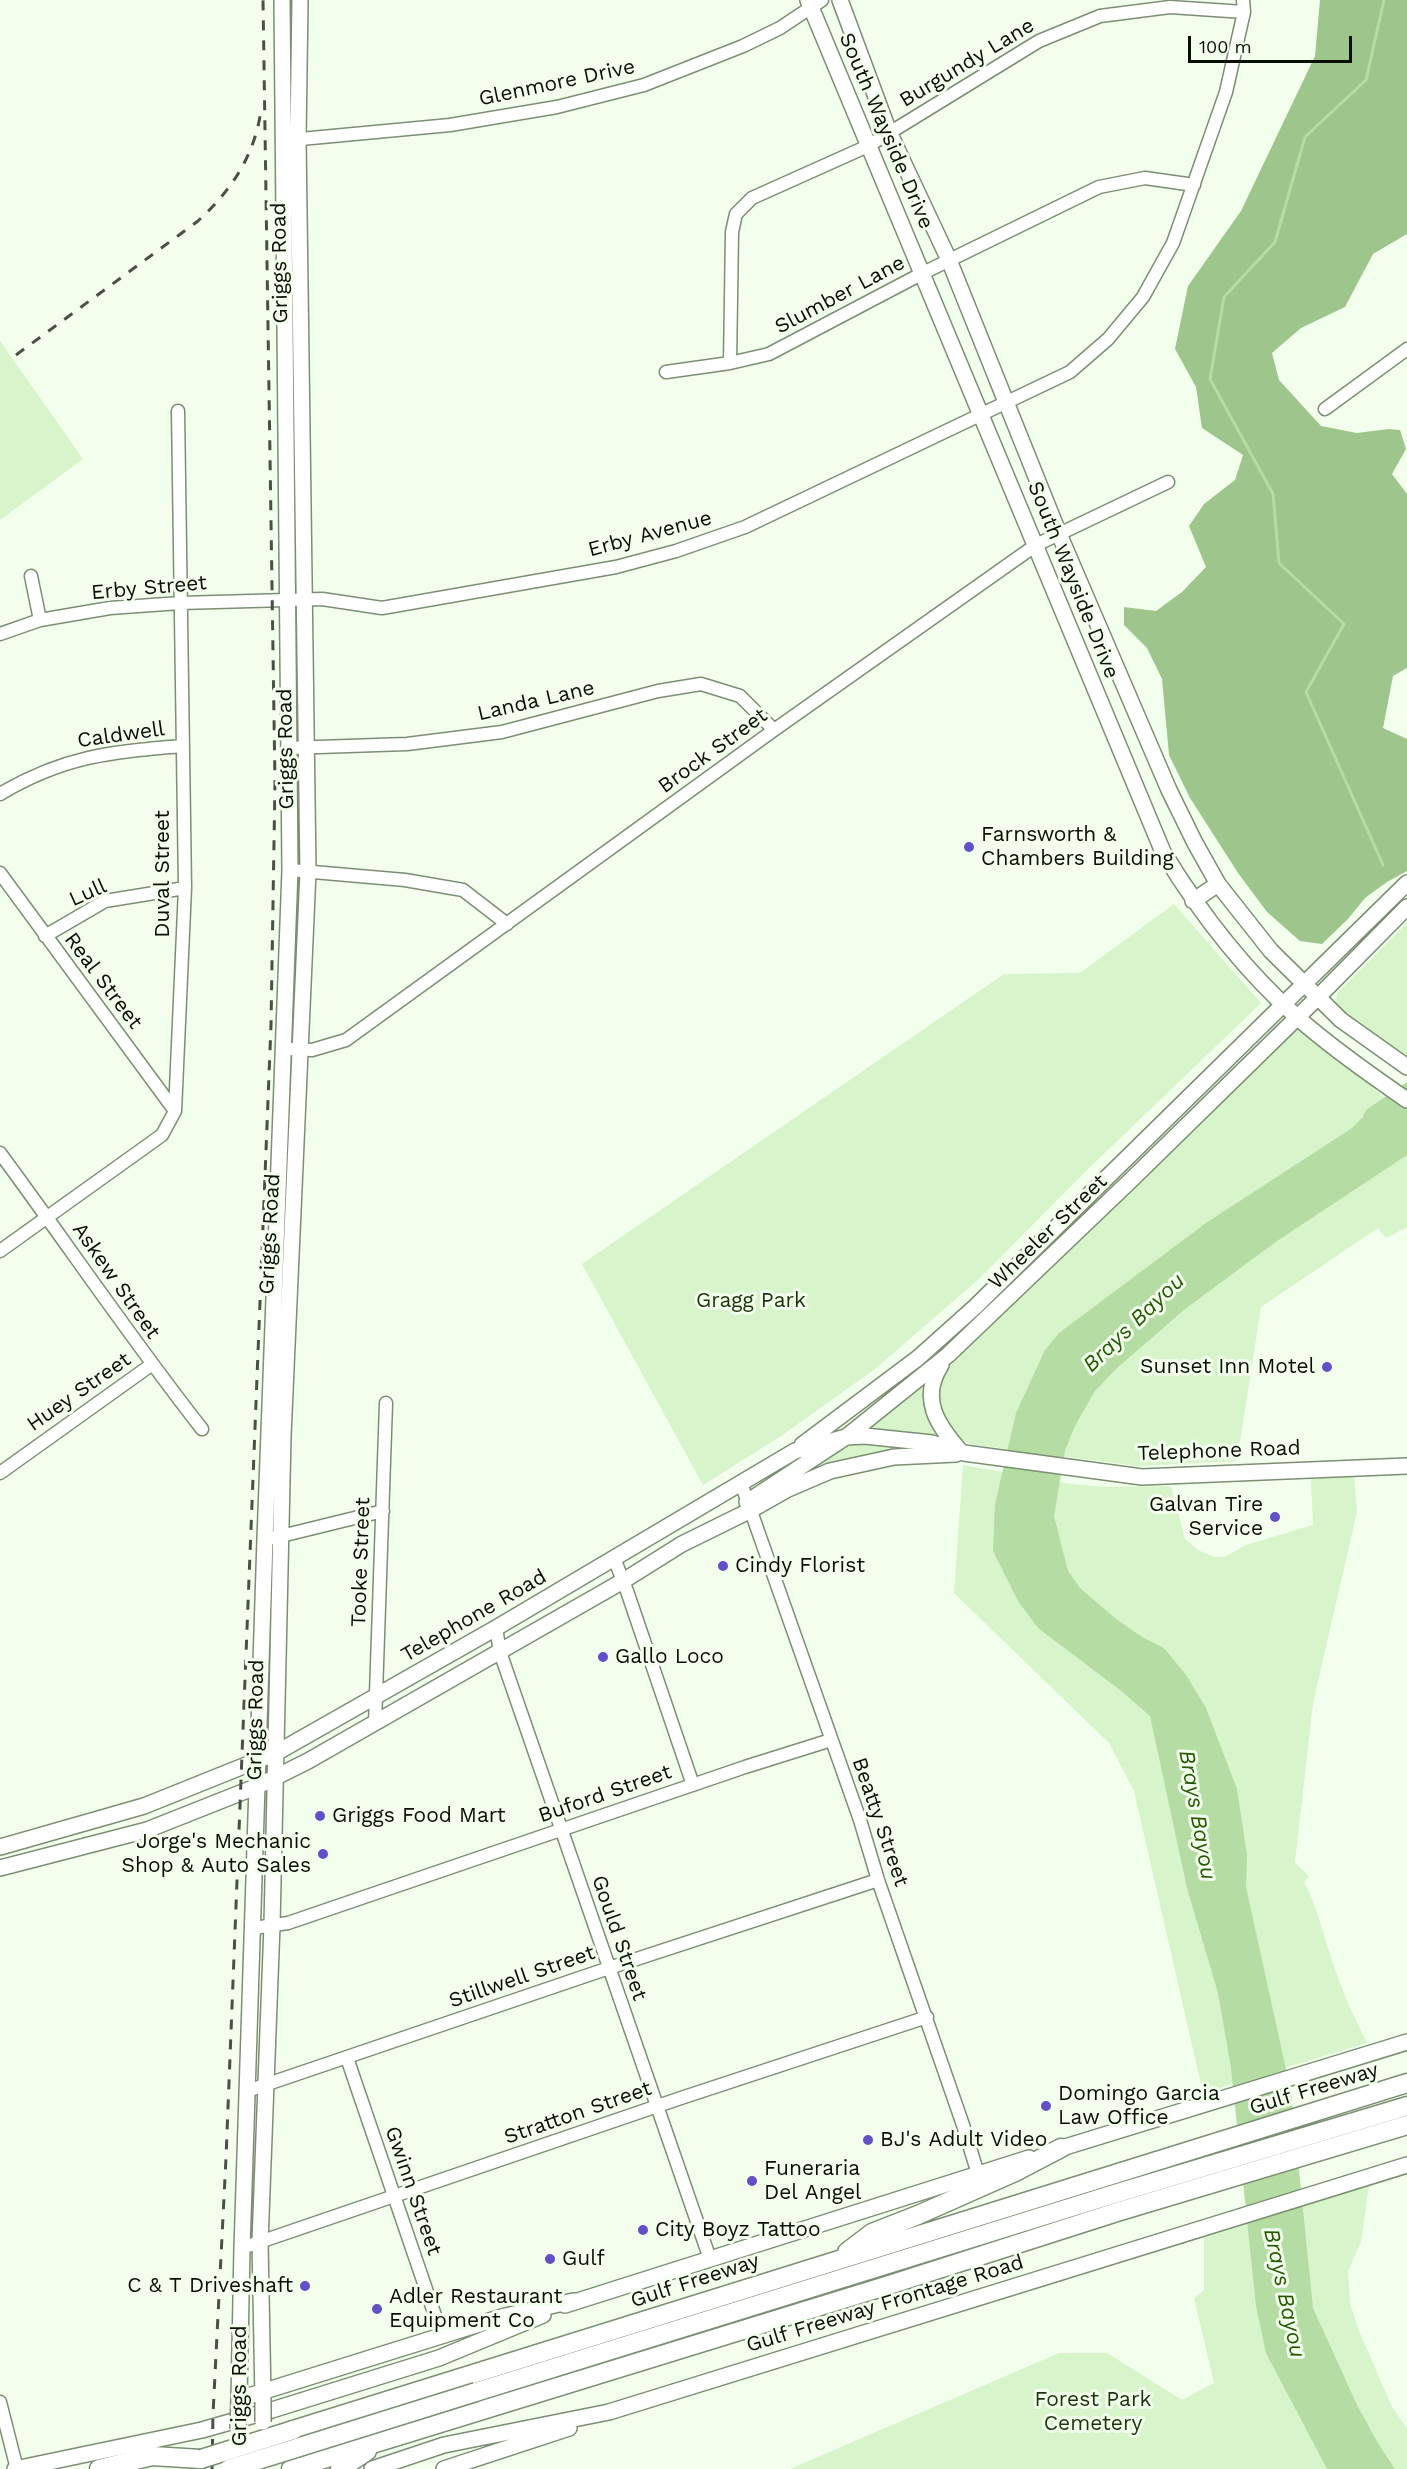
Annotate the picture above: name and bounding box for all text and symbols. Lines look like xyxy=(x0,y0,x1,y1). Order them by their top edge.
street label: Burgundy Lane xyxy=(895,13,1039,113)
scale bar xyxy=(1191,24,1354,62)
street label: South Wayside Drive xyxy=(833,29,939,233)
text: 100 m xyxy=(1199,36,1252,57)
street label: Glenmore Drive xyxy=(477,54,637,112)
street label: Griggs Road xyxy=(266,202,294,324)
street label: Slumber Lane xyxy=(771,250,909,340)
street label: South Wayside Drive xyxy=(1022,478,1124,682)
street label: Erby Avenue xyxy=(585,505,715,563)
street label: Erby Street xyxy=(90,570,208,606)
street label: Landa Lane xyxy=(475,675,597,727)
street label: Griggs Road xyxy=(272,688,300,810)
street label: Brock Street xyxy=(654,703,772,799)
street label: Caldwell xyxy=(76,716,166,754)
street label: Duval Street xyxy=(150,810,176,938)
place label: Farnsworth & Chambers Building xyxy=(981,822,1174,872)
marker: Farnsworth & Chambers Building xyxy=(962,840,976,854)
street label: Lull xyxy=(65,874,111,912)
street label: Real Street xyxy=(59,928,147,1034)
street label: Wheeler Street xyxy=(984,1169,1112,1295)
street label: Griggs Road xyxy=(254,1173,286,1295)
street label: Askew Street xyxy=(67,1218,165,1344)
water label: Brays Bayou xyxy=(1078,1268,1190,1378)
park label: Gragg Park xyxy=(696,1288,806,1314)
street label: Huey Street xyxy=(22,1347,136,1437)
place label: Sunset Inn Motel xyxy=(1140,1354,1315,1380)
marker: Sunset Inn Motel xyxy=(1320,1360,1334,1374)
street label: Telephone Road xyxy=(1137,1436,1301,1466)
place label: Galvan Tire Service xyxy=(1149,1492,1263,1542)
street label: Tooke Street xyxy=(346,1497,376,1627)
marker: Galvan Tire Service xyxy=(1268,1510,1282,1524)
place label: Cindy Florist xyxy=(735,1553,865,1579)
marker: Cindy Florist xyxy=(716,1559,730,1573)
street label: Telephone Road xyxy=(397,1564,551,1668)
place label: Gallo Loco xyxy=(615,1644,724,1670)
marker: Gallo Loco xyxy=(596,1650,610,1664)
street label: Griggs Road xyxy=(242,1659,270,1781)
water label: Brays Bayou xyxy=(1173,1748,1221,1882)
street label: Beatty Street xyxy=(846,1754,914,1890)
street label: Buford Street xyxy=(535,1759,675,1829)
place label: Griggs Food Mart xyxy=(332,1803,506,1829)
marker: Griggs Food Mart xyxy=(313,1809,327,1823)
place label: Jorge's Mechanic Shop & Auto Sales xyxy=(121,1829,311,1879)
marker: Jorge's Mechanic Shop & Auto Sales xyxy=(316,1847,330,1861)
street label: Gould Street xyxy=(586,1872,652,2004)
street label: Stillwell Street xyxy=(446,1940,598,2014)
street label: Gulf Freeway xyxy=(1246,2057,1382,2121)
street label: Stratton Street xyxy=(501,2076,655,2150)
place label: Domingo Garcia Law Office xyxy=(1058,2081,1220,2131)
marker: Domingo Garcia Law Office xyxy=(1039,2099,1053,2113)
street label: Gwinn Street xyxy=(379,2123,447,2259)
place label: BJ's Adult Video xyxy=(880,2127,1047,2153)
marker: BJ's Adult Video xyxy=(861,2133,875,2147)
place label: Funeraria Del Angel xyxy=(764,2156,861,2206)
marker: Funeraria Del Angel xyxy=(745,2174,759,2188)
place label: City Boyz Tattoo xyxy=(655,2217,820,2243)
marker: City Boyz Tattoo xyxy=(636,2223,650,2237)
water label: Brays Bayou xyxy=(1257,2226,1311,2360)
place label: Gulf xyxy=(562,2246,605,2272)
street label: Gulf Freeway xyxy=(628,2248,762,2314)
street label: Gulf Freeway Frontage Road xyxy=(743,2250,1027,2358)
marker: Gulf xyxy=(543,2252,557,2266)
place label: C & T Driveshaft xyxy=(127,2273,293,2299)
marker: C & T Driveshaft xyxy=(298,2279,312,2293)
place label: Adler Restaurant Equipment Co xyxy=(389,2284,562,2334)
marker: Adler Restaurant Equipment Co xyxy=(370,2302,384,2316)
street label: Griggs Road xyxy=(227,2325,253,2447)
park label: Forest Park Cemetery xyxy=(1035,2387,1151,2437)

